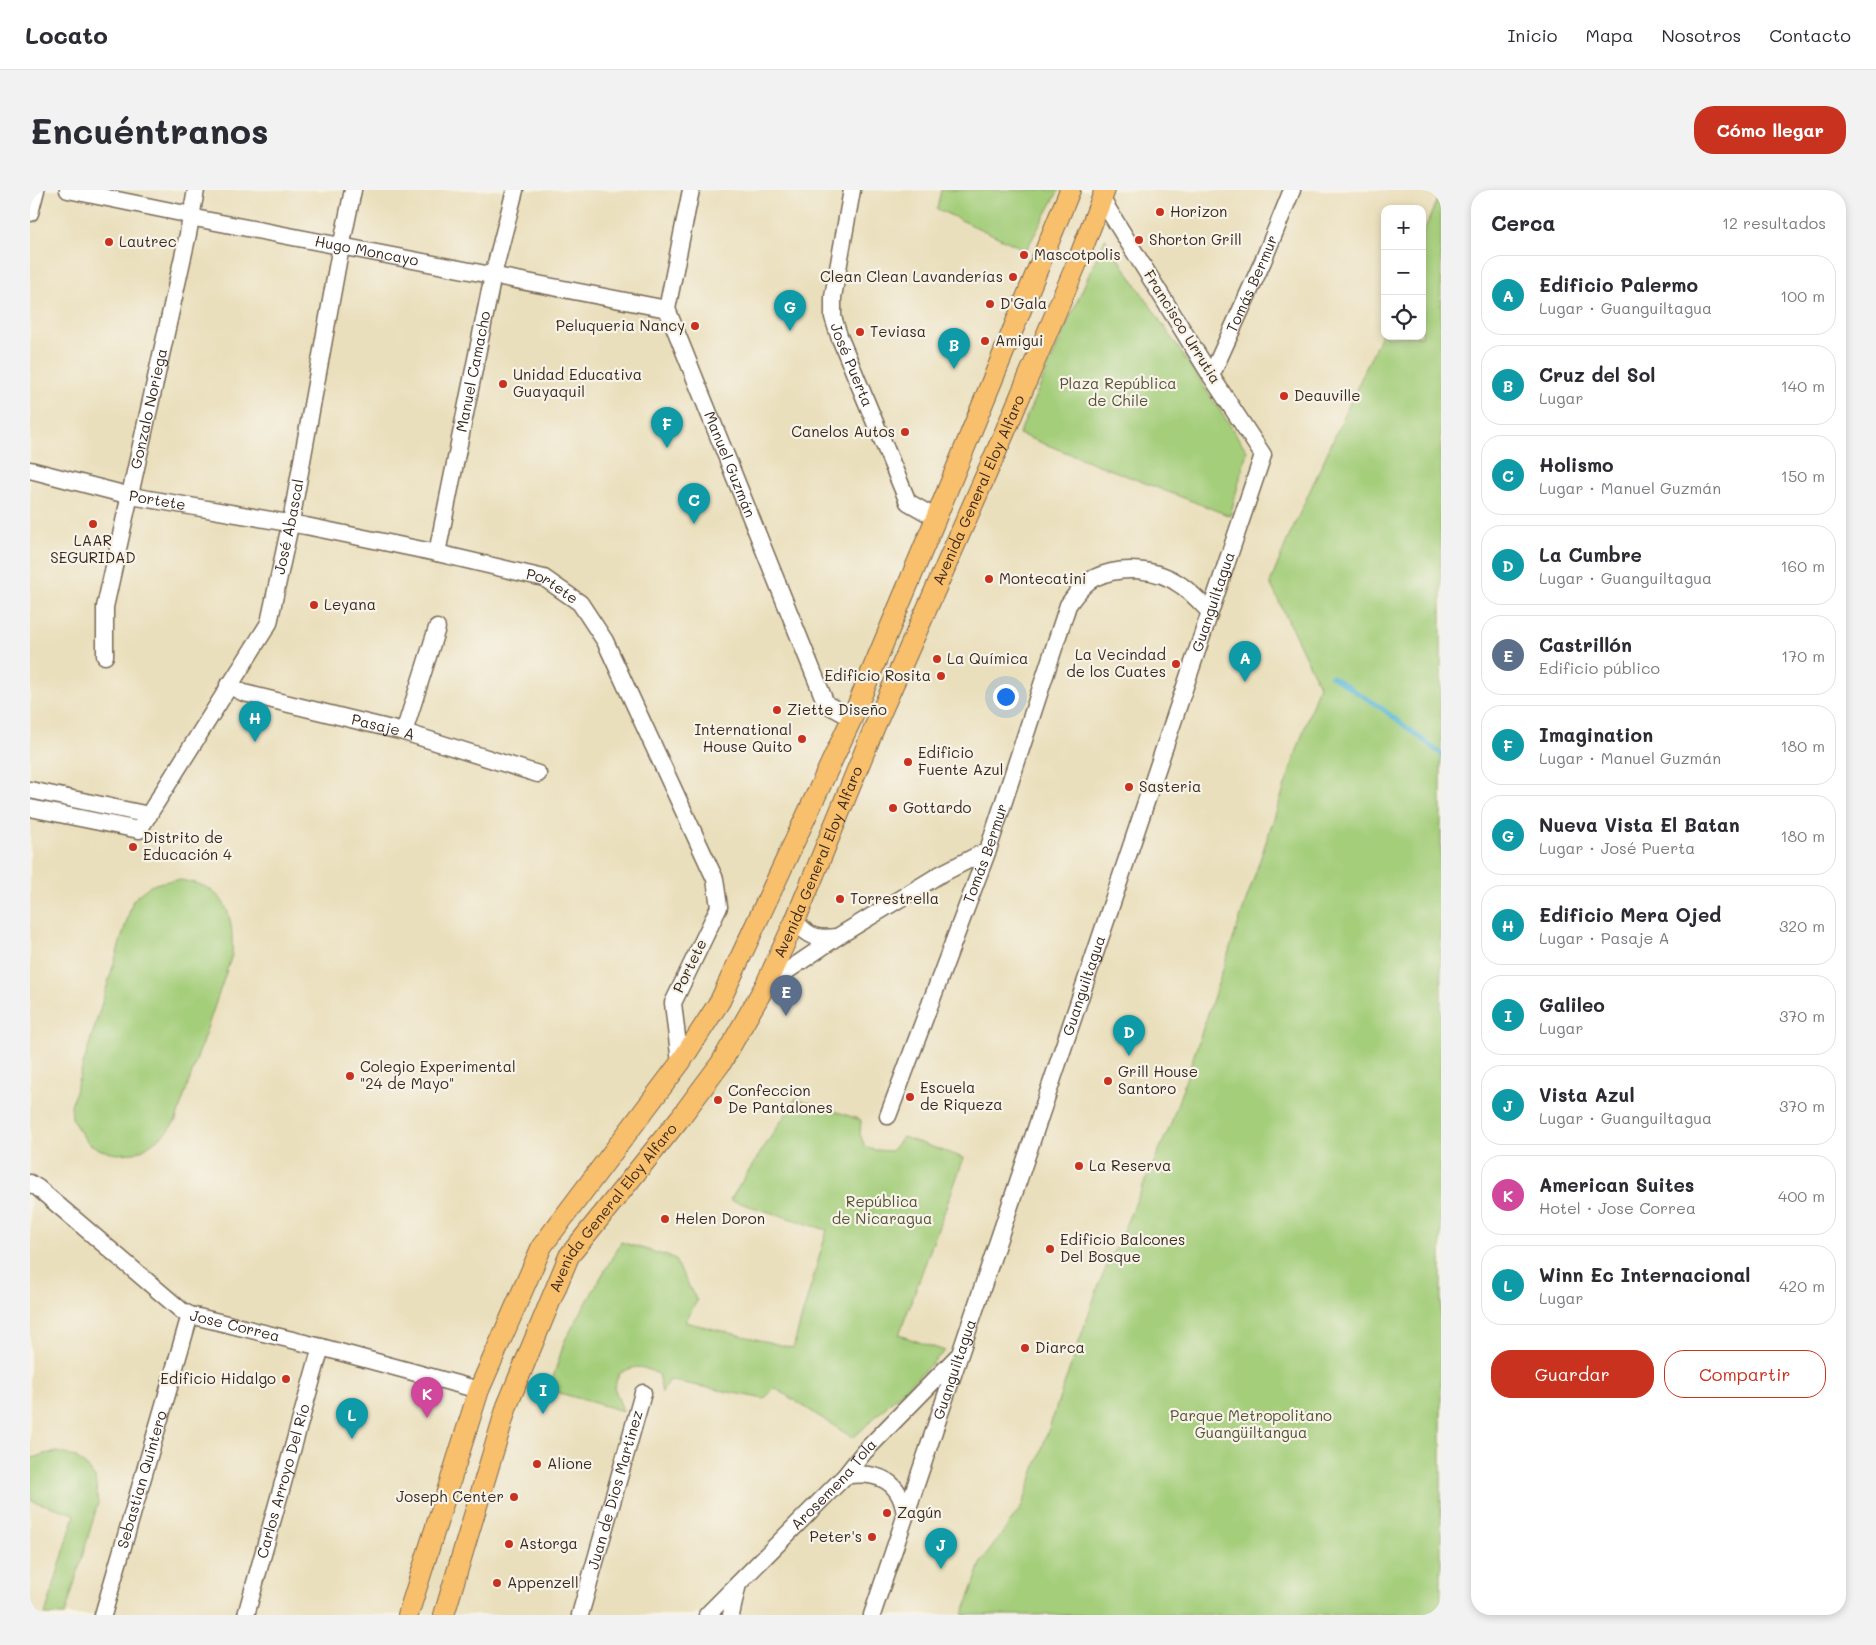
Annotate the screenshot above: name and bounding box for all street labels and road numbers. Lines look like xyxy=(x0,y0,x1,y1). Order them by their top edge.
street label: Hugo Moncayo xyxy=(313,230,421,270)
street label: Tomás Bermur xyxy=(1221,232,1282,335)
street label: Francisco Urrutia xyxy=(1140,266,1226,387)
street label: Manuel Camacho xyxy=(451,309,495,434)
street label: José Puerta xyxy=(827,320,878,409)
street label: Gonzalo Noriega xyxy=(125,346,171,471)
street label: Avenida General Eloy Alfaro xyxy=(927,392,1029,588)
street label: Manuel Guzmán xyxy=(700,408,761,520)
street label: José Abascal xyxy=(269,477,308,576)
street label: Portete xyxy=(128,485,187,514)
street label: Guanguiltagua xyxy=(1186,549,1239,654)
street label: Portete xyxy=(524,563,582,608)
street label: Pasaje A xyxy=(349,709,418,744)
street label: Avenida General Eloy Alfaro xyxy=(768,763,867,961)
street label: Tomás Bermur xyxy=(958,801,1011,906)
street label: Guanguiltagua xyxy=(1057,933,1109,1038)
street label: Portete xyxy=(668,935,711,996)
street label: Avenida General Eloy Alfaro xyxy=(544,1119,681,1295)
street label: Jose Correa xyxy=(188,1304,282,1346)
street label: Guanguiltagua xyxy=(928,1317,980,1422)
street label: Carlos Arroyo Del Río xyxy=(251,1401,314,1560)
street label: Sebastian Quintero xyxy=(112,1408,171,1551)
street label: Juan de Dios Martinez xyxy=(582,1408,647,1572)
street label: Arosemena Tola xyxy=(786,1434,880,1534)

